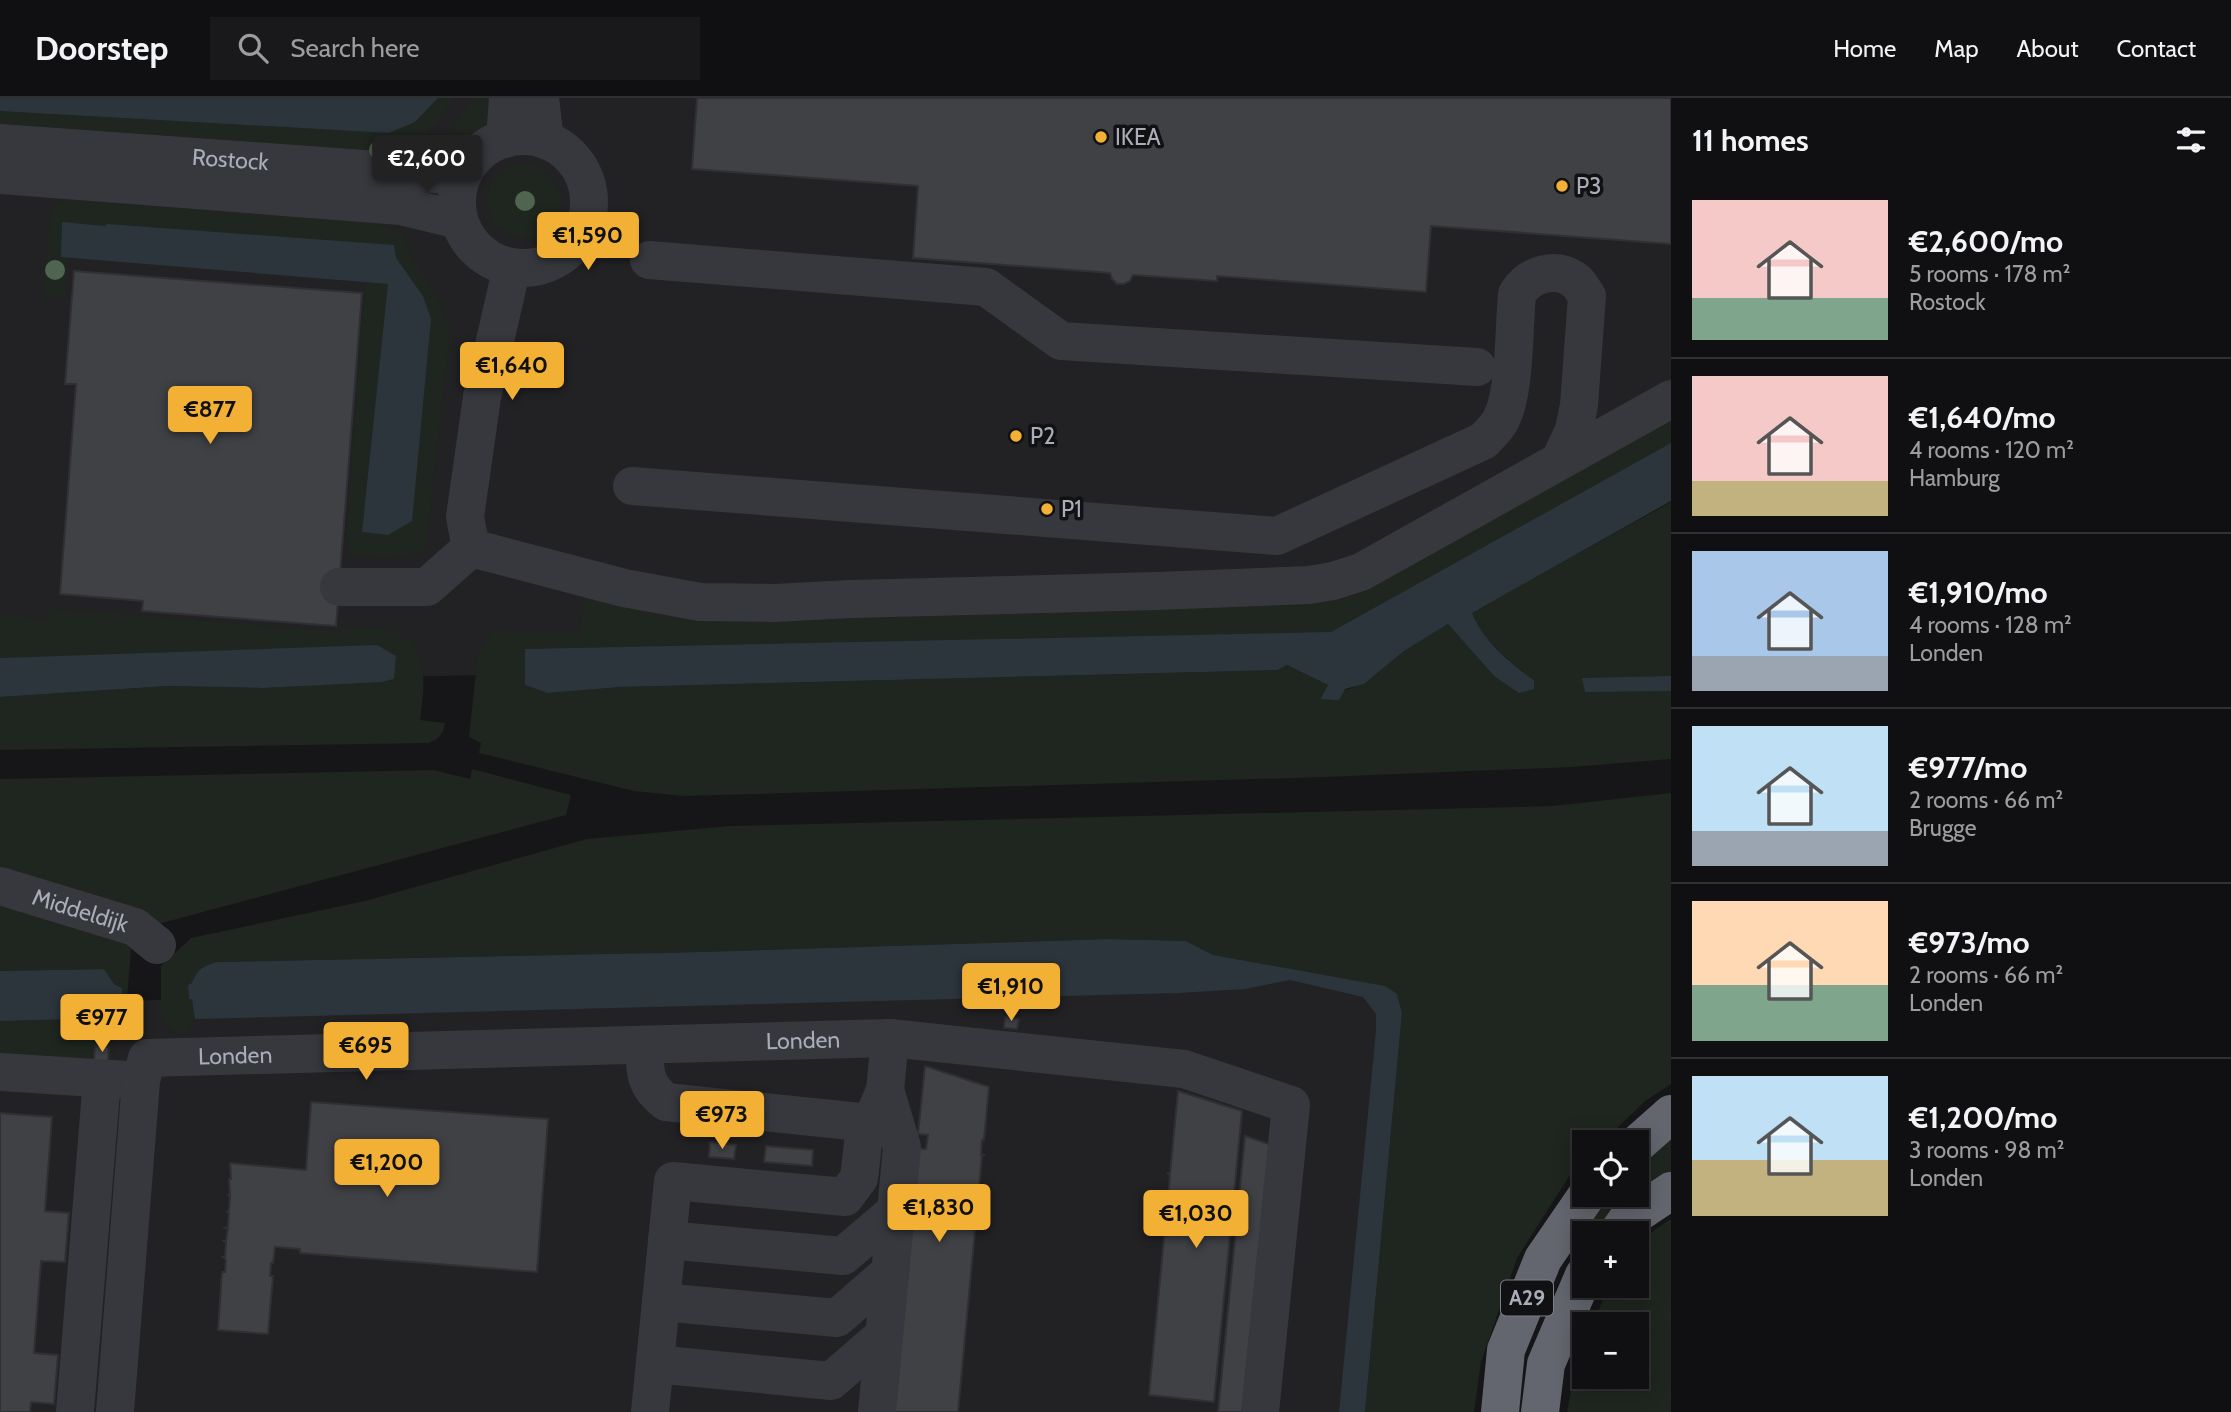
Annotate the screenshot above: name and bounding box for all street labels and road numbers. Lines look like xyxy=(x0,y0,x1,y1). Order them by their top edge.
street label: Rostock xyxy=(191,143,270,176)
street label: Middeldijk xyxy=(29,883,132,938)
street label: Londen xyxy=(766,1025,840,1055)
street label: Londen xyxy=(198,1041,273,1071)
road number: A29 xyxy=(1501,1280,1553,1316)

